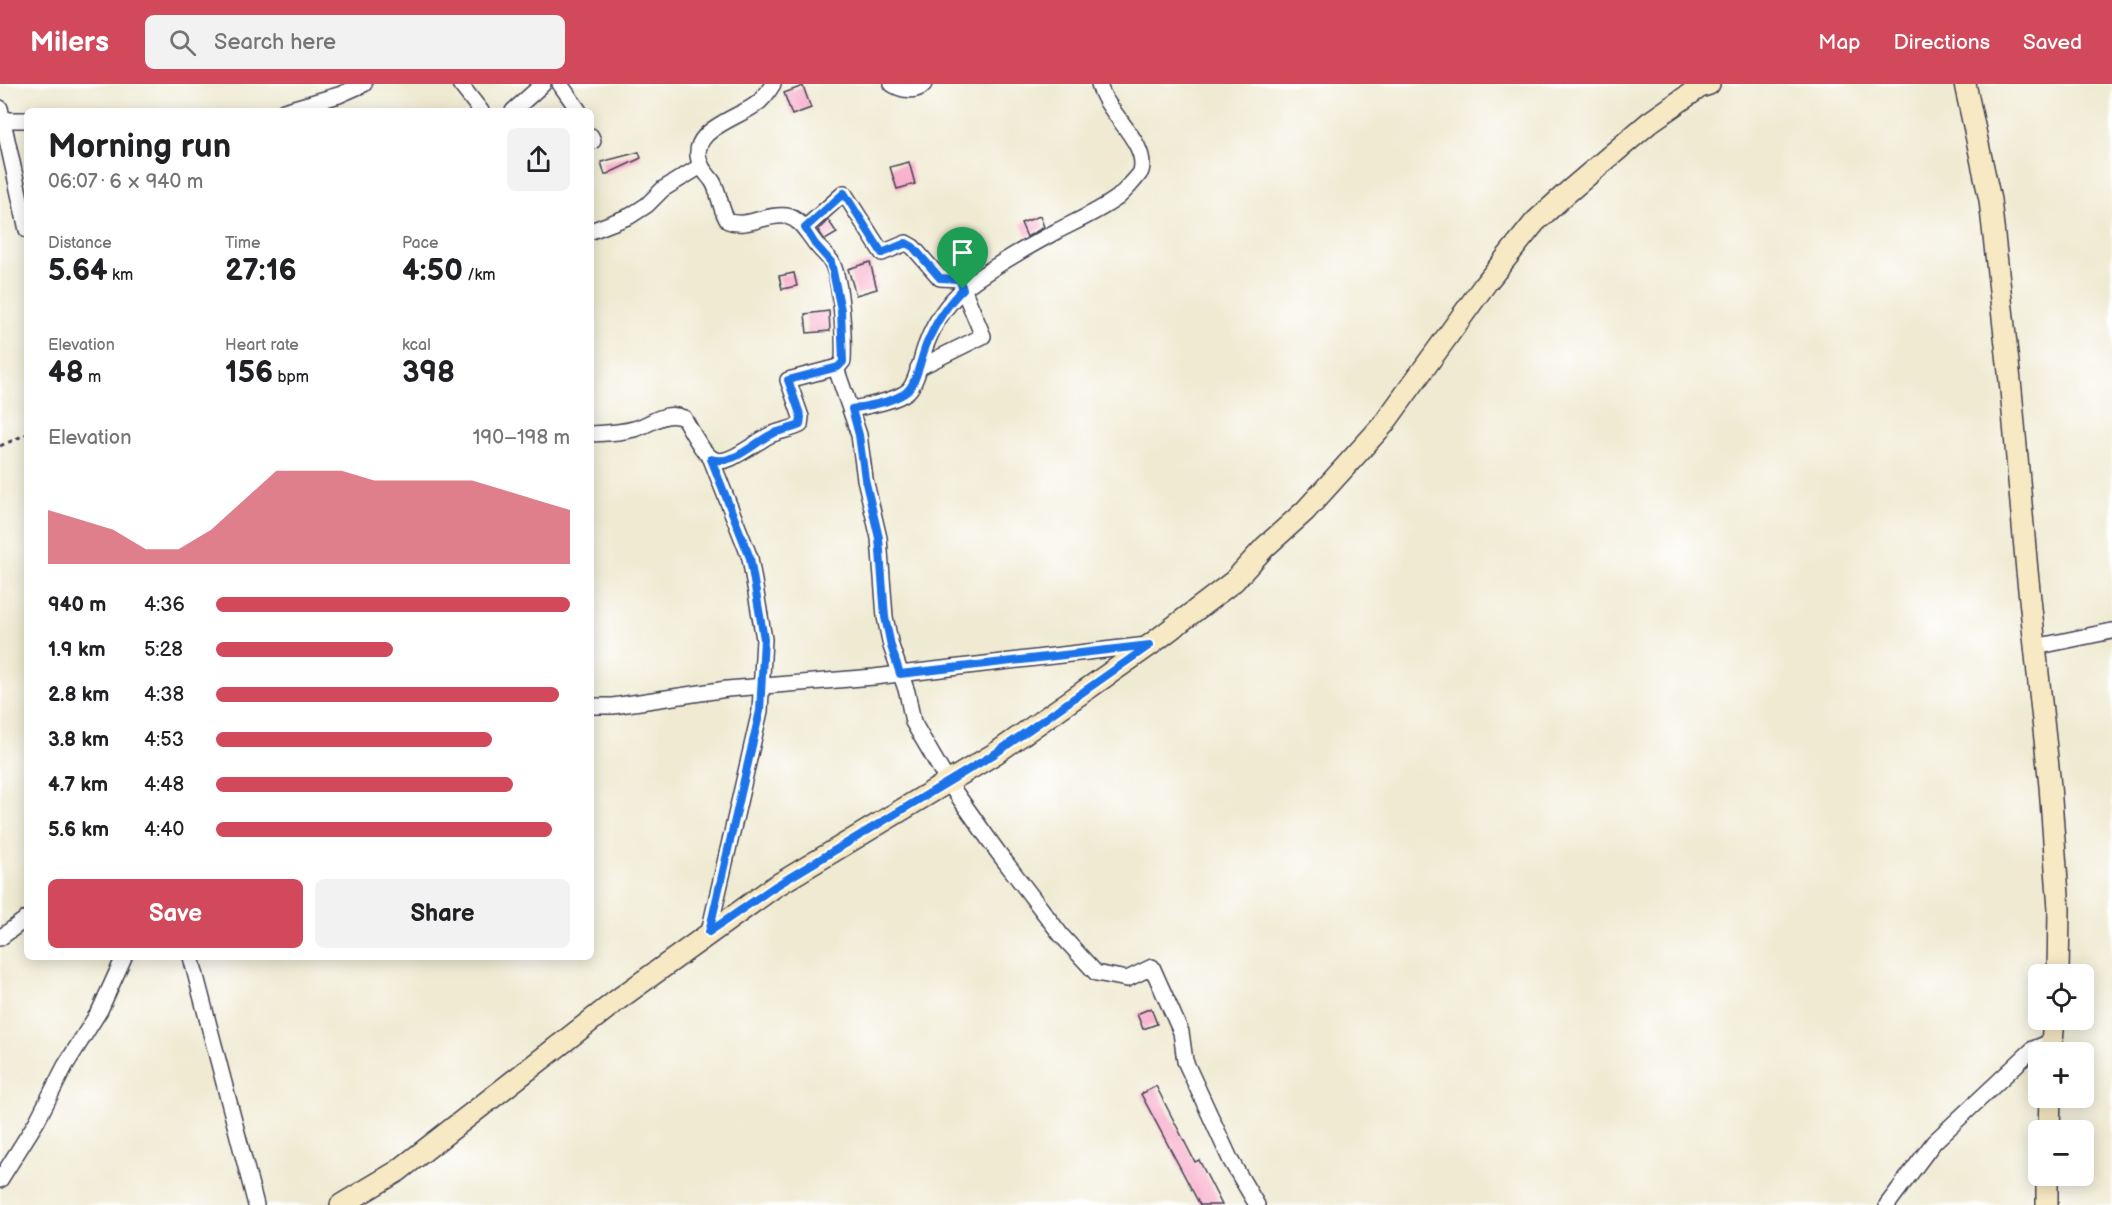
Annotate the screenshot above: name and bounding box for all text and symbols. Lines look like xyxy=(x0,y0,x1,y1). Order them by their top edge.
search box xyxy=(145,15,565,69)
text: Milers xyxy=(30,26,109,59)
icon: search xyxy=(166,26,199,59)
text: Search here xyxy=(214,29,336,56)
text: Map xyxy=(1818,30,1861,55)
text: Directions xyxy=(1894,30,1990,55)
text: Saved xyxy=(2023,30,2082,55)
text: Morning run xyxy=(48,127,231,167)
button: share xyxy=(507,128,570,191)
text: 06:07 · 6 × 940 m xyxy=(48,170,203,194)
pin xyxy=(937,227,988,289)
text: Distance xyxy=(48,234,112,253)
text: Time xyxy=(225,234,260,253)
text: Pace xyxy=(402,234,438,253)
icon: arrive xyxy=(946,236,979,269)
text: 5.64 xyxy=(48,253,108,289)
text: 27:16 xyxy=(225,253,297,289)
text: 4:50 xyxy=(402,253,463,289)
text: km xyxy=(108,266,133,285)
text: /km xyxy=(463,266,496,285)
text: Elevation xyxy=(48,336,115,355)
text: Heart rate xyxy=(225,336,299,355)
text: kcal xyxy=(402,336,431,355)
text: 48 xyxy=(48,355,84,391)
text: 156 xyxy=(225,355,273,391)
text: 398 xyxy=(402,355,455,391)
text: m xyxy=(84,368,101,387)
text: bpm xyxy=(273,368,309,387)
text: Elevation xyxy=(48,426,131,450)
text: 190–198 m xyxy=(473,426,570,450)
text: 940 m xyxy=(48,593,106,617)
text: 4:36 xyxy=(144,593,185,617)
text: 1.9 km xyxy=(48,638,105,662)
text: 5:28 xyxy=(144,638,183,662)
text: 2.8 km xyxy=(48,683,109,707)
text: 4:38 xyxy=(144,683,184,707)
text: 3.8 km xyxy=(48,728,109,752)
text: 4:53 xyxy=(144,728,184,752)
text: 4.7 km xyxy=(48,773,108,797)
text: 4:48 xyxy=(144,773,184,797)
text: 5.6 km xyxy=(48,818,109,842)
text: 4:40 xyxy=(144,818,184,842)
button: Save xyxy=(48,879,303,948)
button: Share xyxy=(315,879,570,948)
map controls xyxy=(2028,964,2094,1186)
button: locate xyxy=(2028,964,2094,1030)
button: + xyxy=(2028,1042,2094,1108)
button: − xyxy=(2028,1120,2094,1186)

